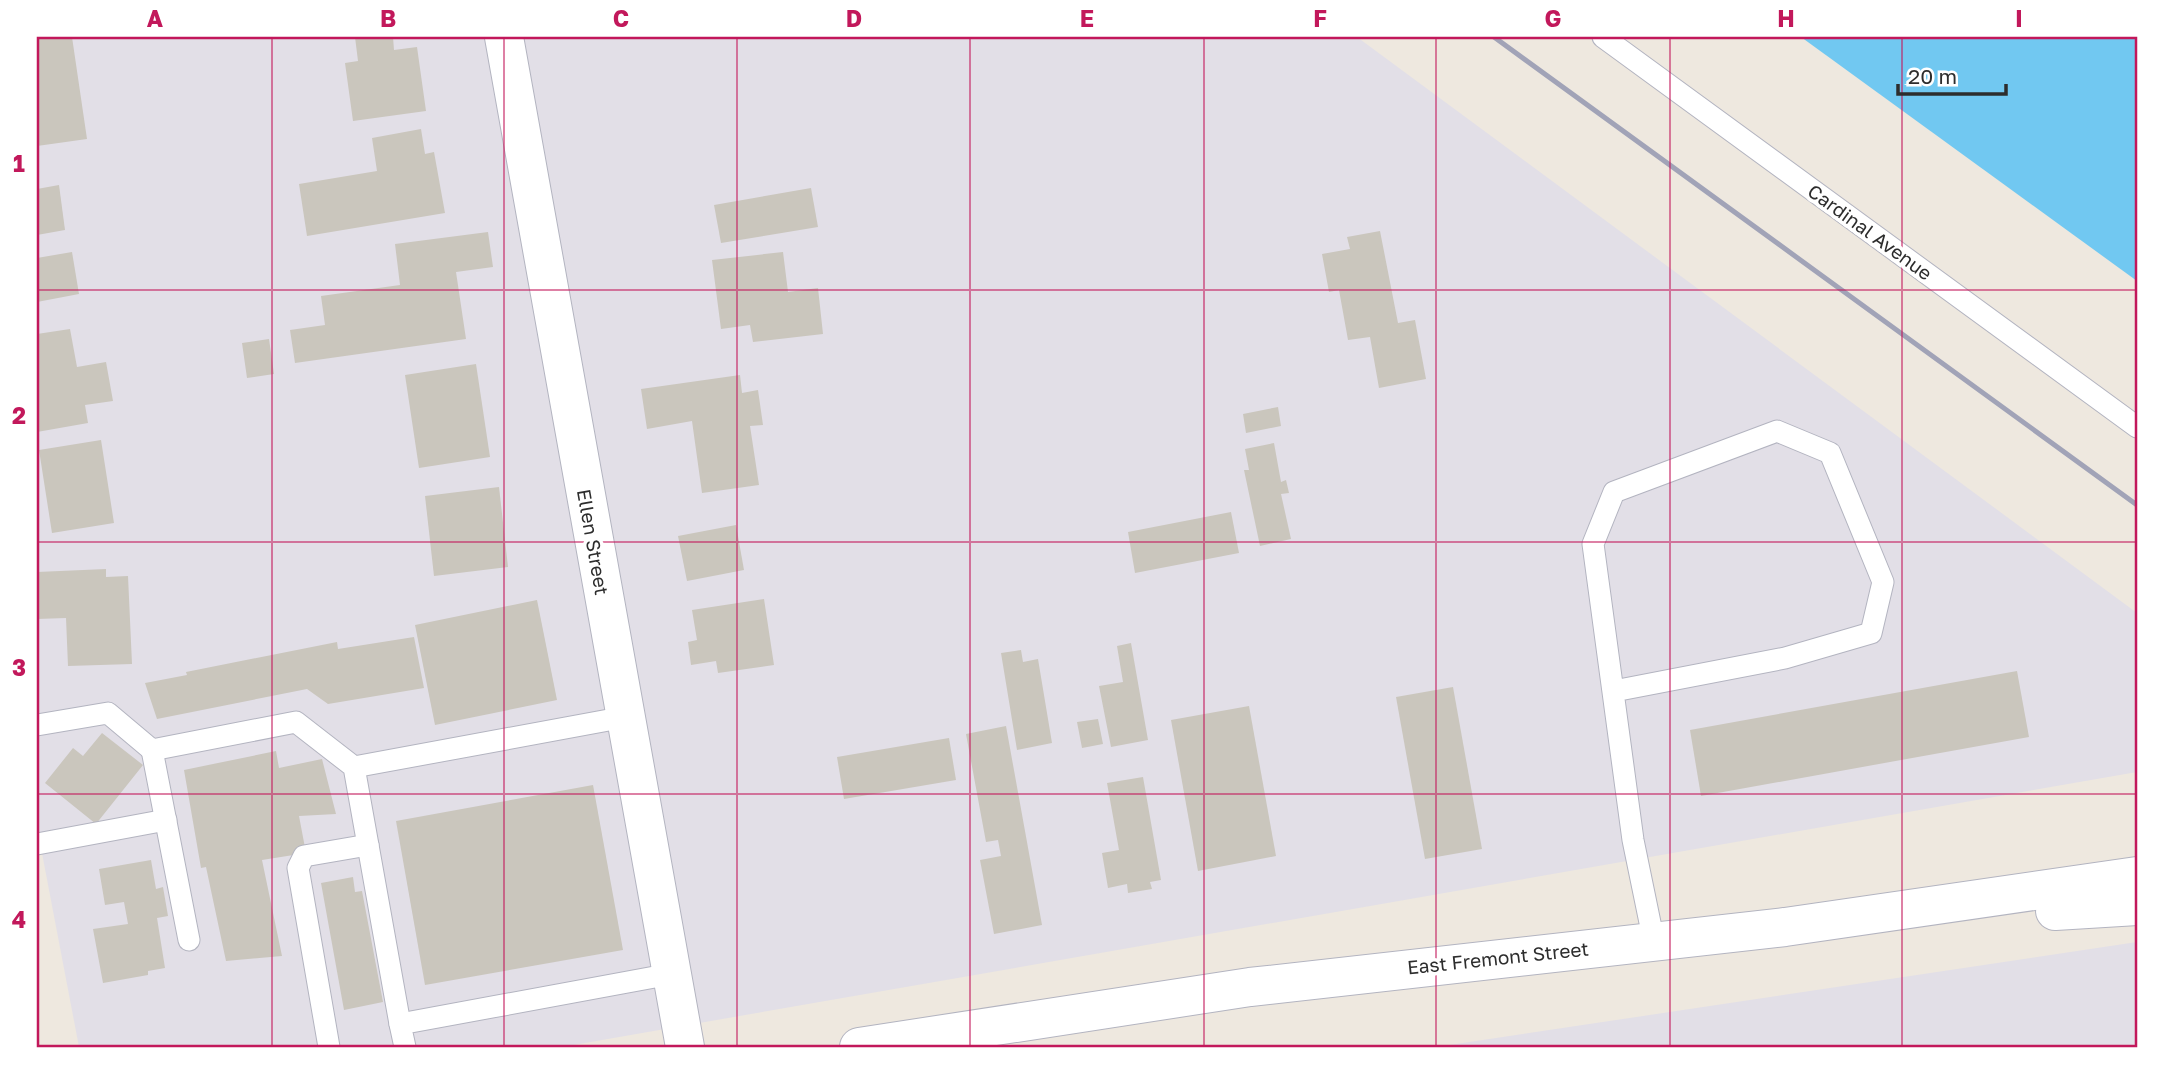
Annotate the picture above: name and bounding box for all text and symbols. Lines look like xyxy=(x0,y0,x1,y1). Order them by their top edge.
text: A xyxy=(147,4,164,32)
text: B xyxy=(380,4,396,32)
text: C xyxy=(613,4,629,32)
text: D xyxy=(846,4,862,32)
text: E xyxy=(1080,4,1094,32)
text: F xyxy=(1313,4,1327,32)
text: G xyxy=(1545,4,1561,32)
text: H xyxy=(1777,4,1795,32)
text: I xyxy=(2015,4,2023,32)
scale bar xyxy=(1898,52,2006,96)
text: 20 m xyxy=(1908,63,1957,89)
text: 1 xyxy=(13,149,25,177)
street label: Cardinal Avenue xyxy=(1804,179,1937,284)
text: 2 xyxy=(12,401,26,429)
street label: Ellen Street xyxy=(573,487,614,597)
text: 3 xyxy=(12,653,26,681)
text: 4 xyxy=(12,905,26,933)
street label: East Fremont Street xyxy=(1406,937,1590,978)

